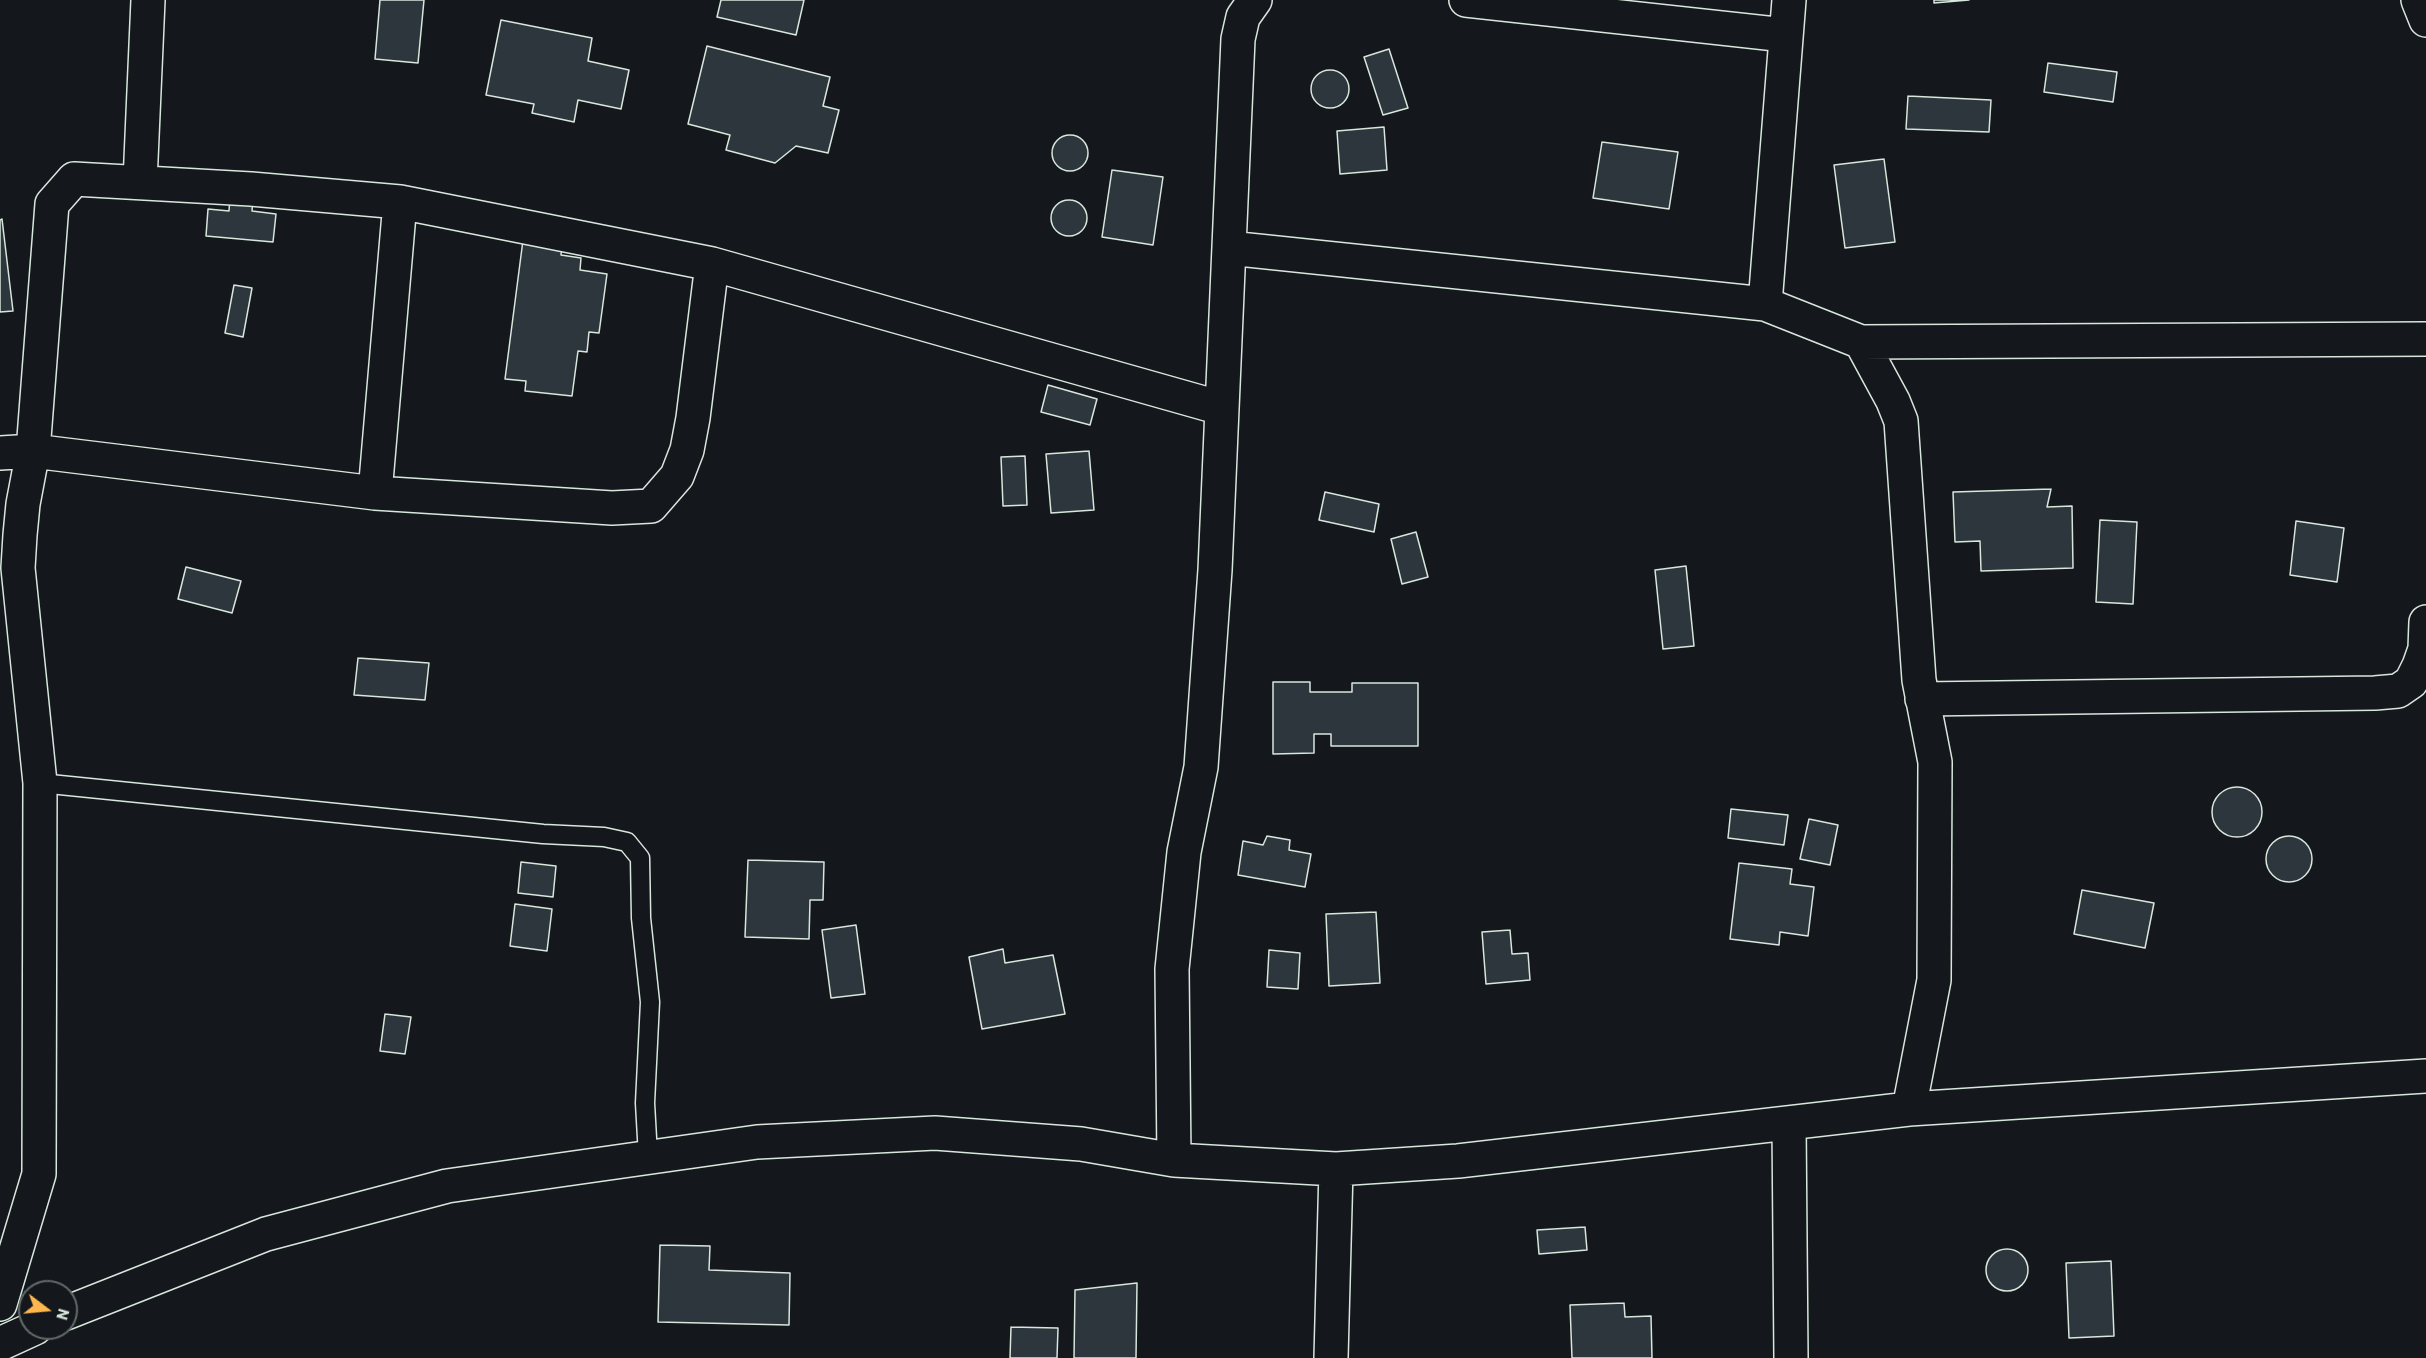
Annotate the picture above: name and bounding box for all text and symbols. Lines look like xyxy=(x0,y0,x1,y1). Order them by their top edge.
north arrow xyxy=(18,1280,78,1340)
text: N xyxy=(53,1307,74,1322)

